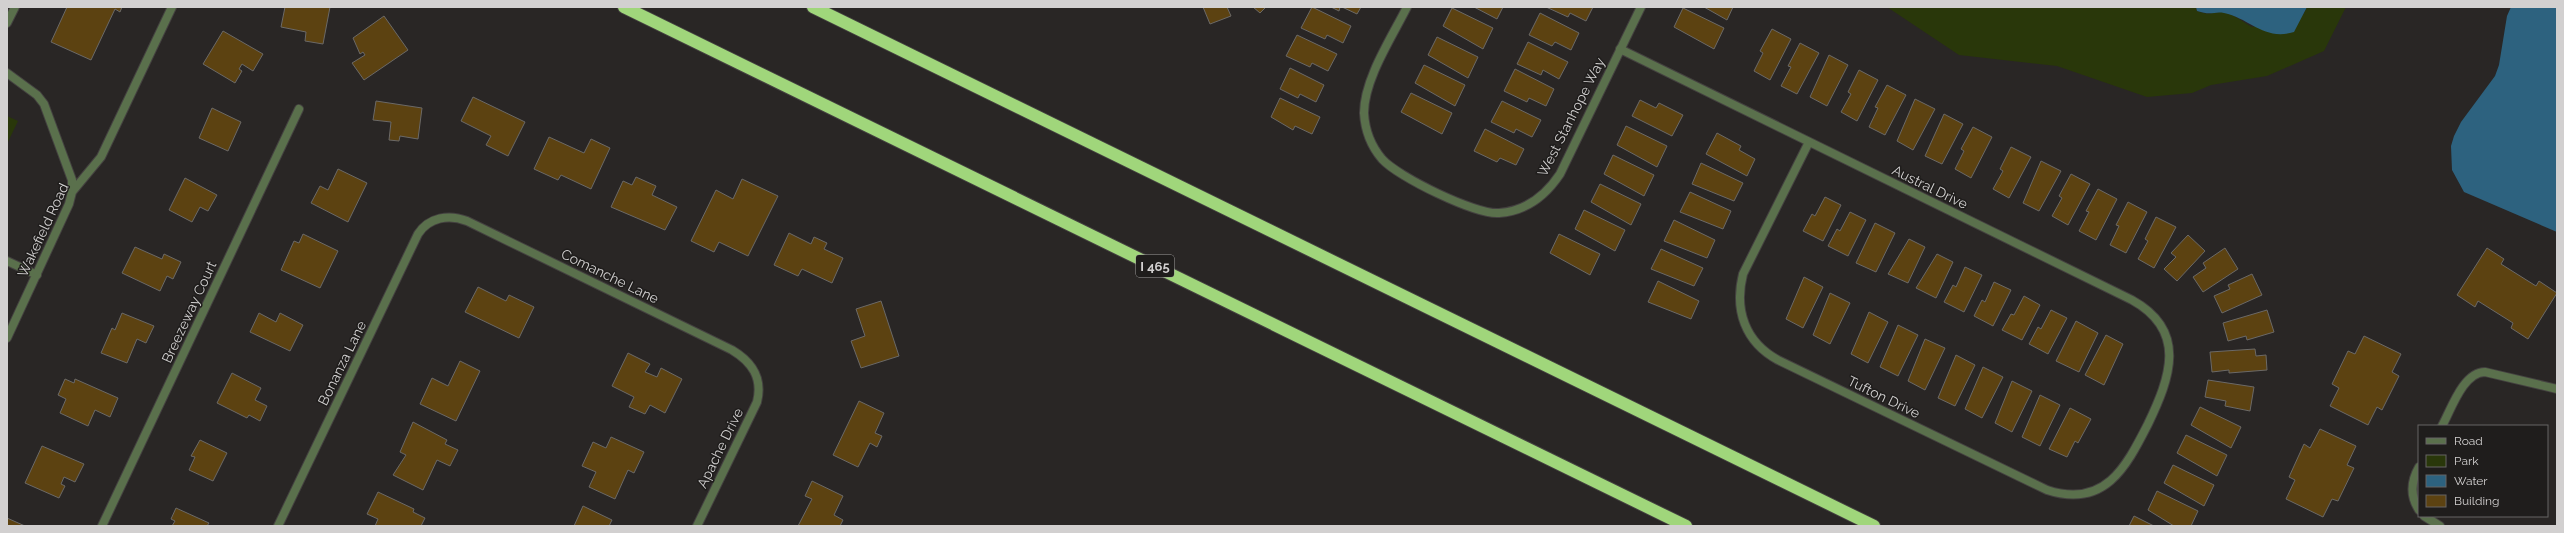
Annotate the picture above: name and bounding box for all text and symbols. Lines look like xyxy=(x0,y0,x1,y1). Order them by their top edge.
street label: West Stanhope Way xyxy=(1534,55,1608,179)
street label: Austral Drive xyxy=(1890,162,1970,212)
street label: Wakefield Road xyxy=(14,181,72,279)
street label: Comanche Lane xyxy=(559,245,661,307)
road number: I 465 xyxy=(1136,255,1174,277)
street label: Breezeway Court xyxy=(158,258,220,365)
street label: Bonanza Lane xyxy=(315,318,369,408)
street label: Tufton Drive xyxy=(1845,373,1923,421)
street label: Apache Drive xyxy=(694,405,746,491)
legend xyxy=(2418,425,2548,517)
text: Road xyxy=(2454,434,2483,448)
text: Park xyxy=(2454,454,2479,468)
text: Water xyxy=(2454,474,2488,488)
text: Building xyxy=(2454,494,2500,508)

